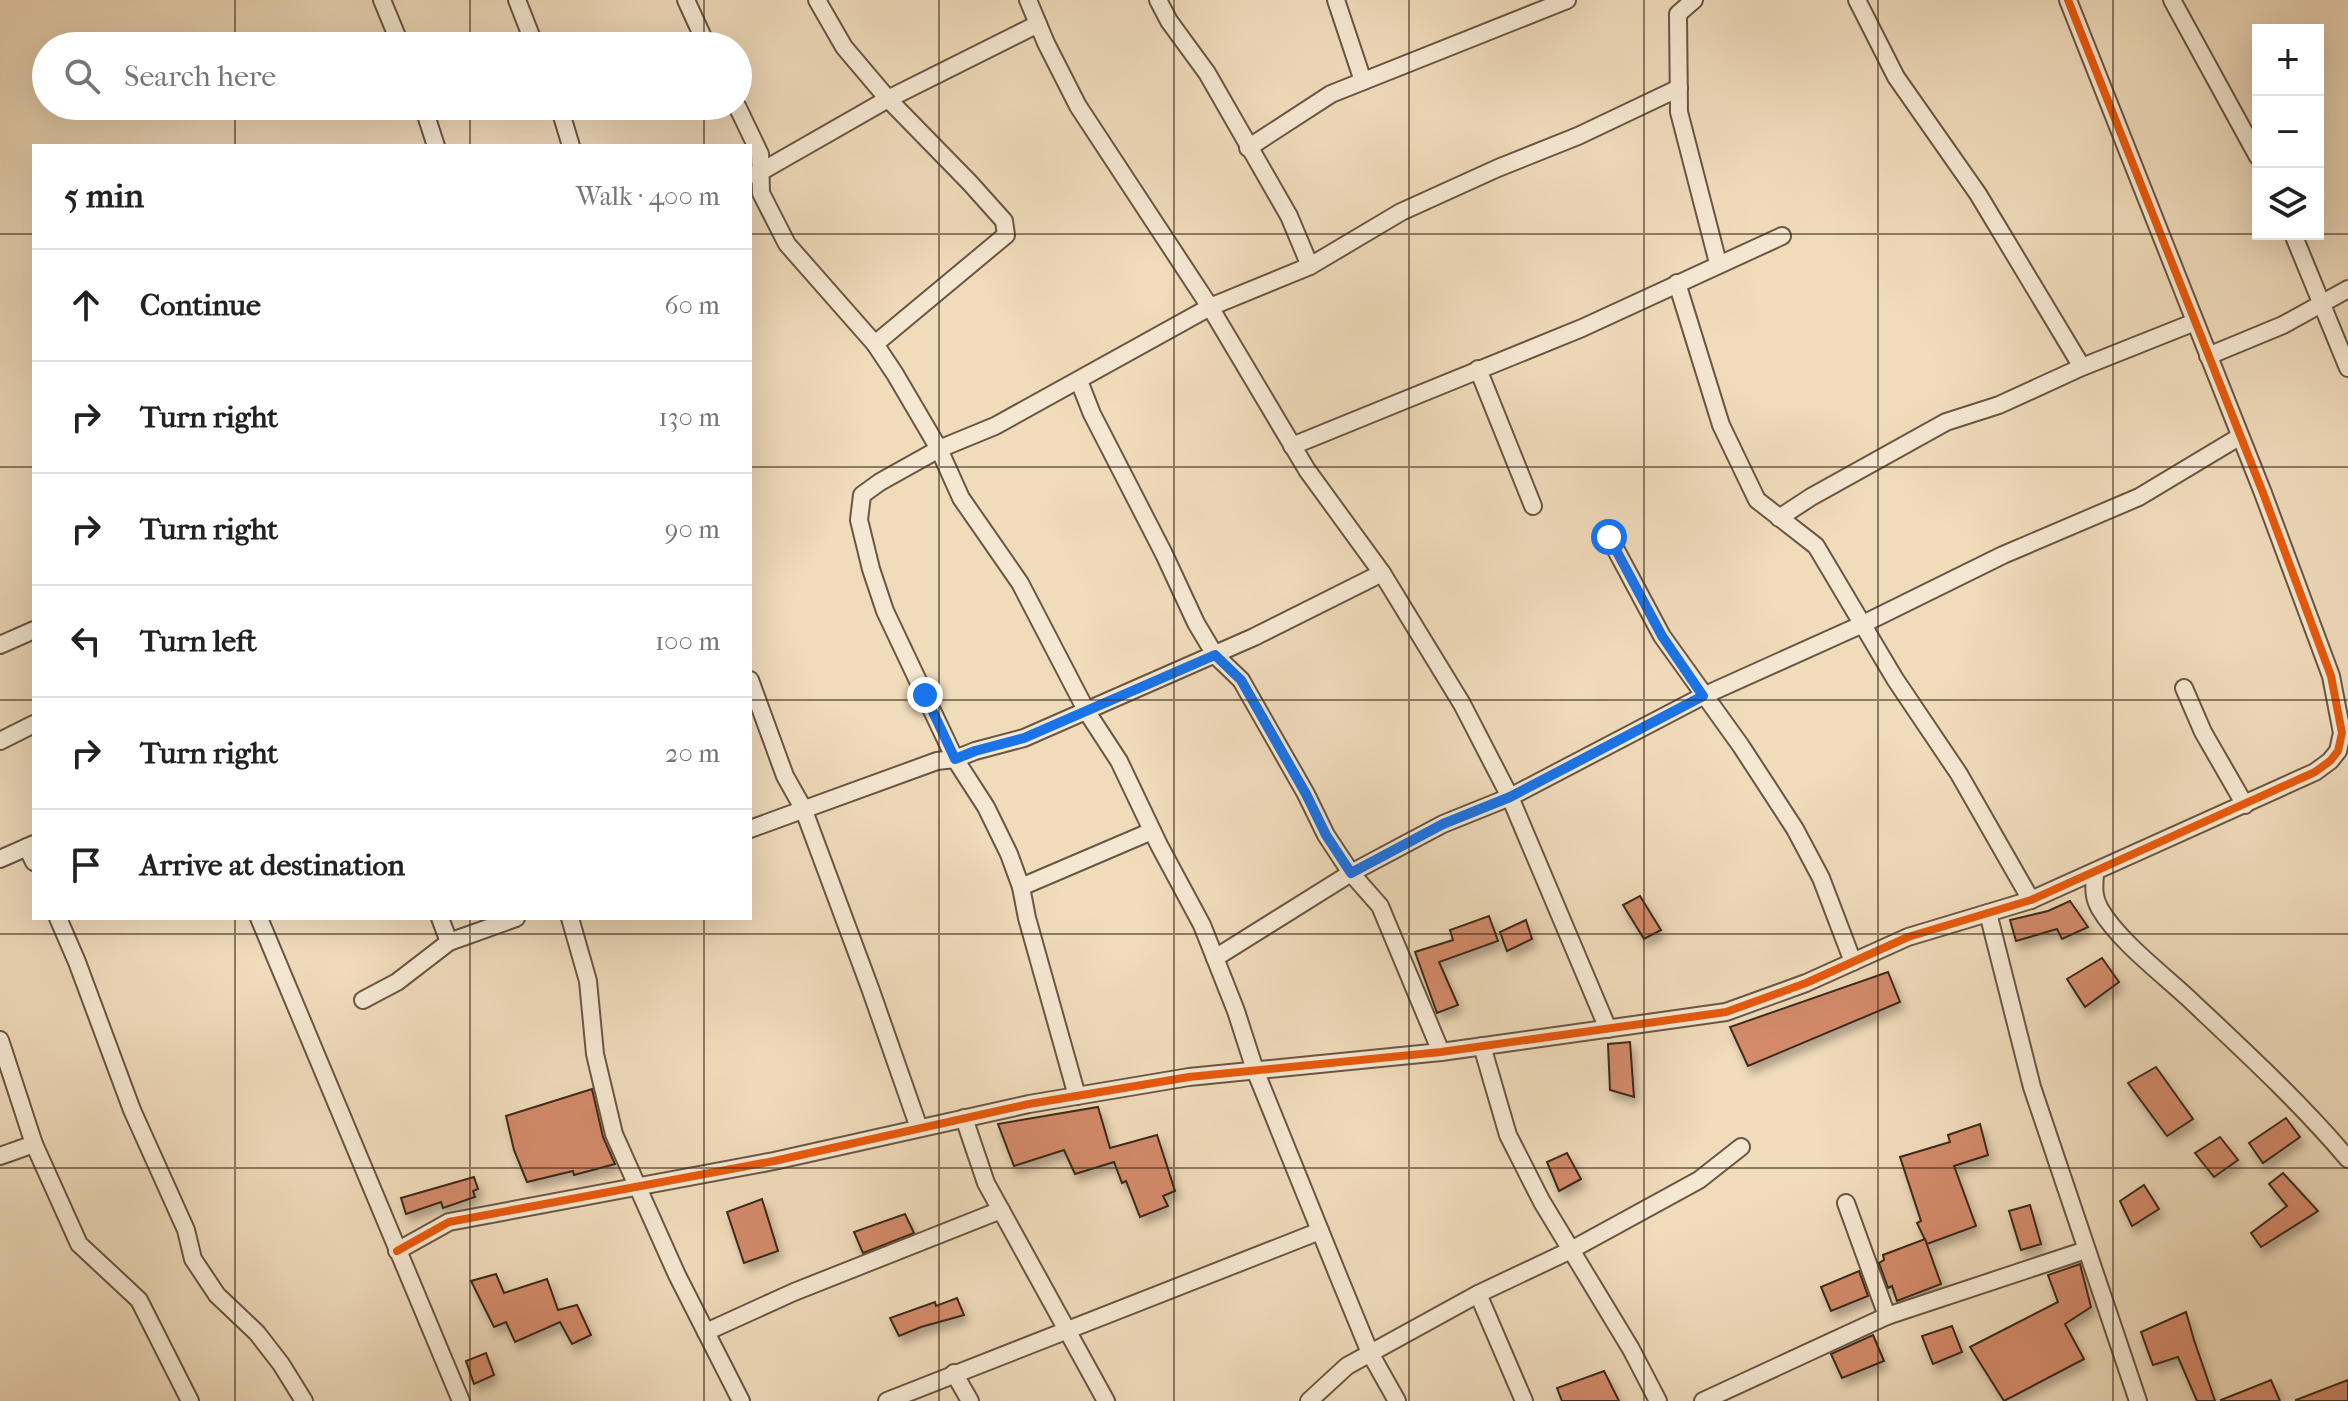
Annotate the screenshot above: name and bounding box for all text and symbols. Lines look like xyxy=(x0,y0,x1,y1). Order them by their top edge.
map controls xyxy=(2252,24,2324,240)
button: + xyxy=(2252,24,2324,96)
search box xyxy=(32,32,752,120)
icon: search xyxy=(60,54,104,98)
text: Search here xyxy=(124,59,276,94)
button: − xyxy=(2252,96,2324,168)
button: layers xyxy=(2252,168,2324,240)
text: 5 min xyxy=(64,176,144,216)
text: Walk · 400 m xyxy=(576,181,720,212)
icon: ahead xyxy=(64,283,108,327)
text: Continue xyxy=(140,288,261,323)
text: 60 m xyxy=(664,290,720,321)
icon: right xyxy=(64,395,108,439)
text: Turn right xyxy=(140,400,278,435)
text: 130 m xyxy=(659,402,720,433)
icon: right xyxy=(64,507,108,551)
text: Turn right xyxy=(140,512,278,547)
text: 90 m xyxy=(665,514,720,545)
route start xyxy=(1591,519,1627,555)
icon: left xyxy=(64,619,108,663)
text: Turn left xyxy=(140,624,257,659)
text: 100 m xyxy=(655,626,720,657)
route end xyxy=(907,677,943,713)
icon: right xyxy=(64,731,108,775)
text: Turn right xyxy=(140,736,278,771)
text: 20 m xyxy=(665,738,720,769)
icon: arrive xyxy=(64,843,108,887)
text: Arrive at destination xyxy=(140,848,405,883)

